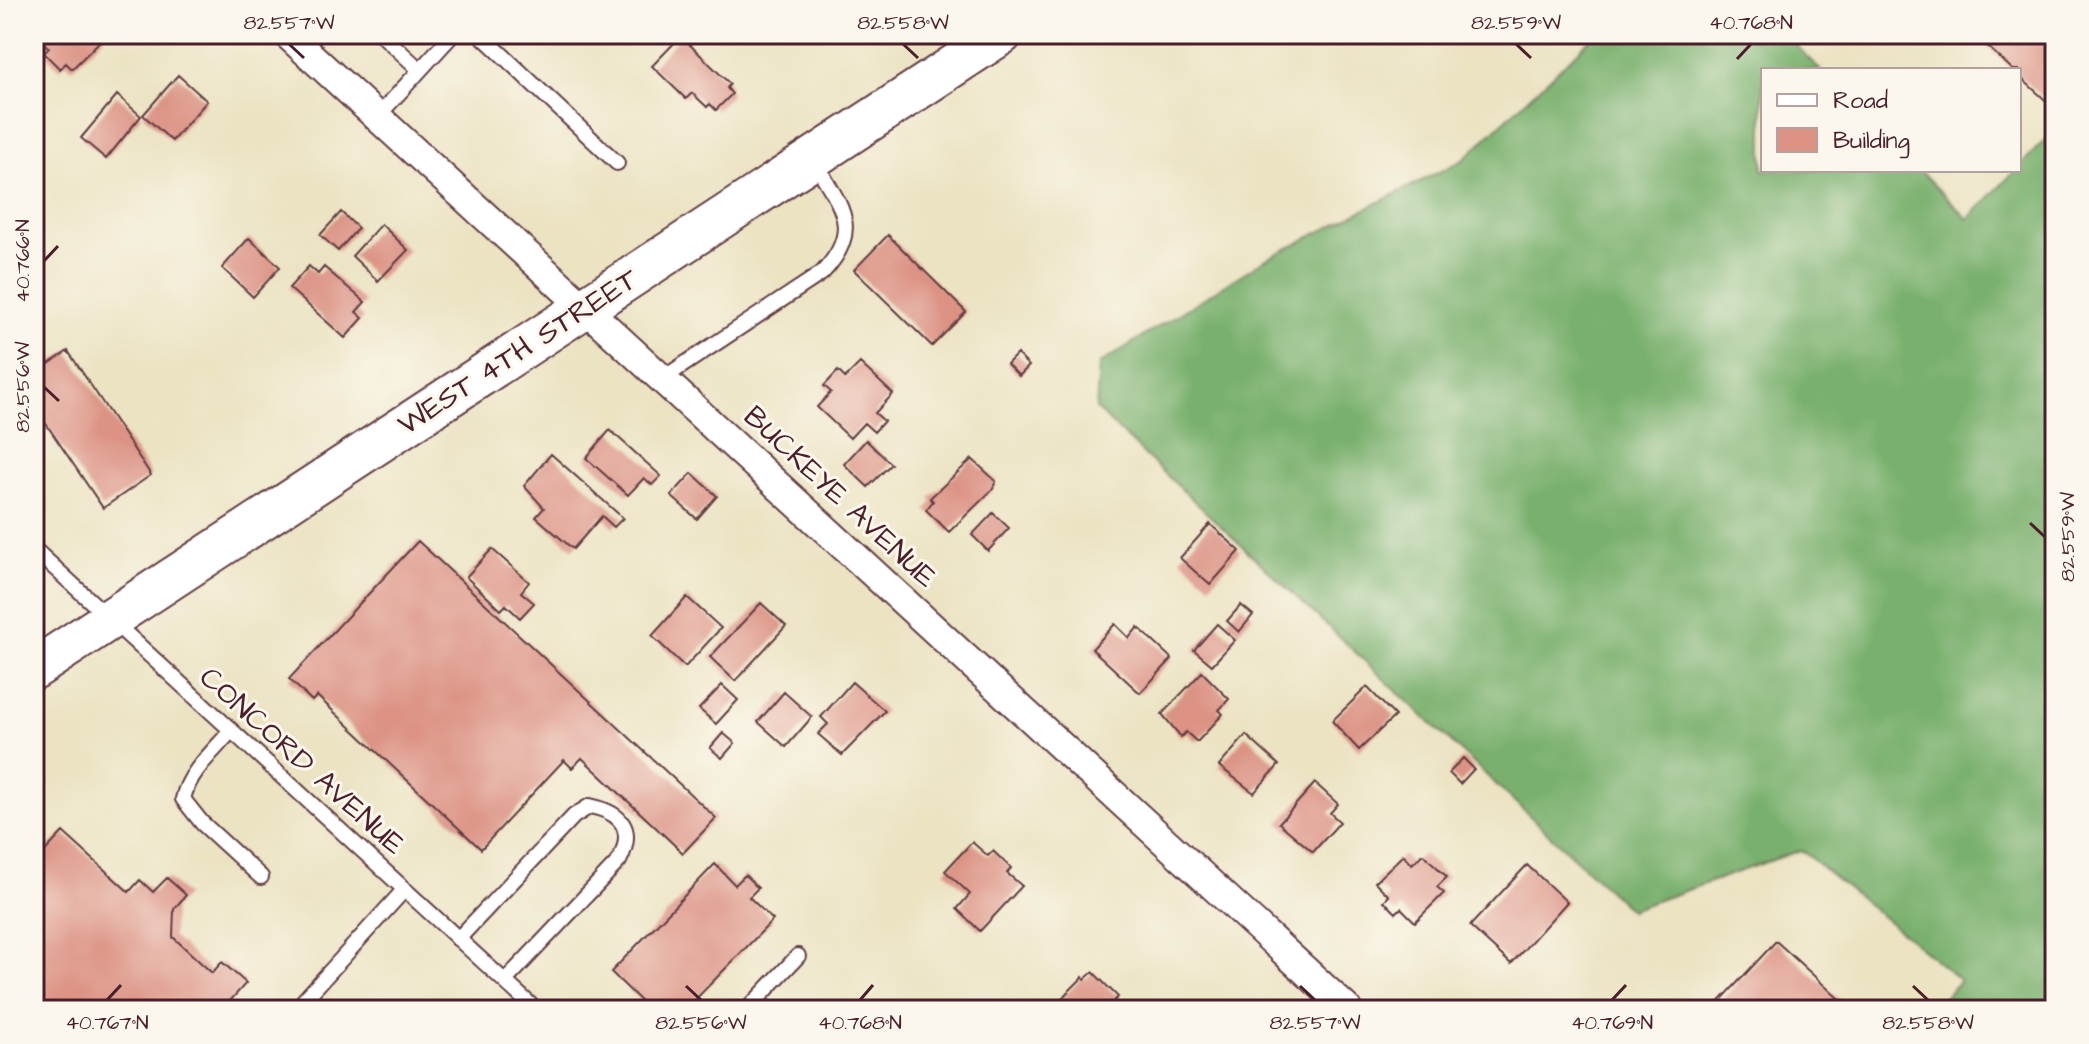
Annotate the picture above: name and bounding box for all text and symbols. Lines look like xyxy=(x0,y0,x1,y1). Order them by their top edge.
text: 82.557°W xyxy=(243,9,335,37)
text: 82.558°W xyxy=(857,9,949,37)
text: 82.559°W xyxy=(1471,9,1561,37)
text: 40.768°N xyxy=(1709,9,1793,37)
legend xyxy=(1761,68,2021,172)
text: Road xyxy=(1833,84,1888,118)
text: Building xyxy=(1833,124,1910,159)
text: 40.766°N xyxy=(9,219,37,303)
street label: WEST 4TH STREET xyxy=(390,258,647,446)
text: 82.556°W xyxy=(9,341,37,433)
street label: BUCKEYE AVENUE xyxy=(734,396,946,598)
text: 82.559°W xyxy=(2054,492,2082,582)
street label: CONCORD AVENUE xyxy=(190,657,414,865)
text: 40.767°N xyxy=(65,1009,149,1037)
text: 82.556°W xyxy=(655,1009,747,1037)
text: 40.768°N xyxy=(818,1009,902,1037)
text: 82.557°W xyxy=(1269,1009,1361,1037)
text: 40.769°N xyxy=(1571,1009,1653,1037)
text: 82.558°W xyxy=(1882,1009,1974,1037)

